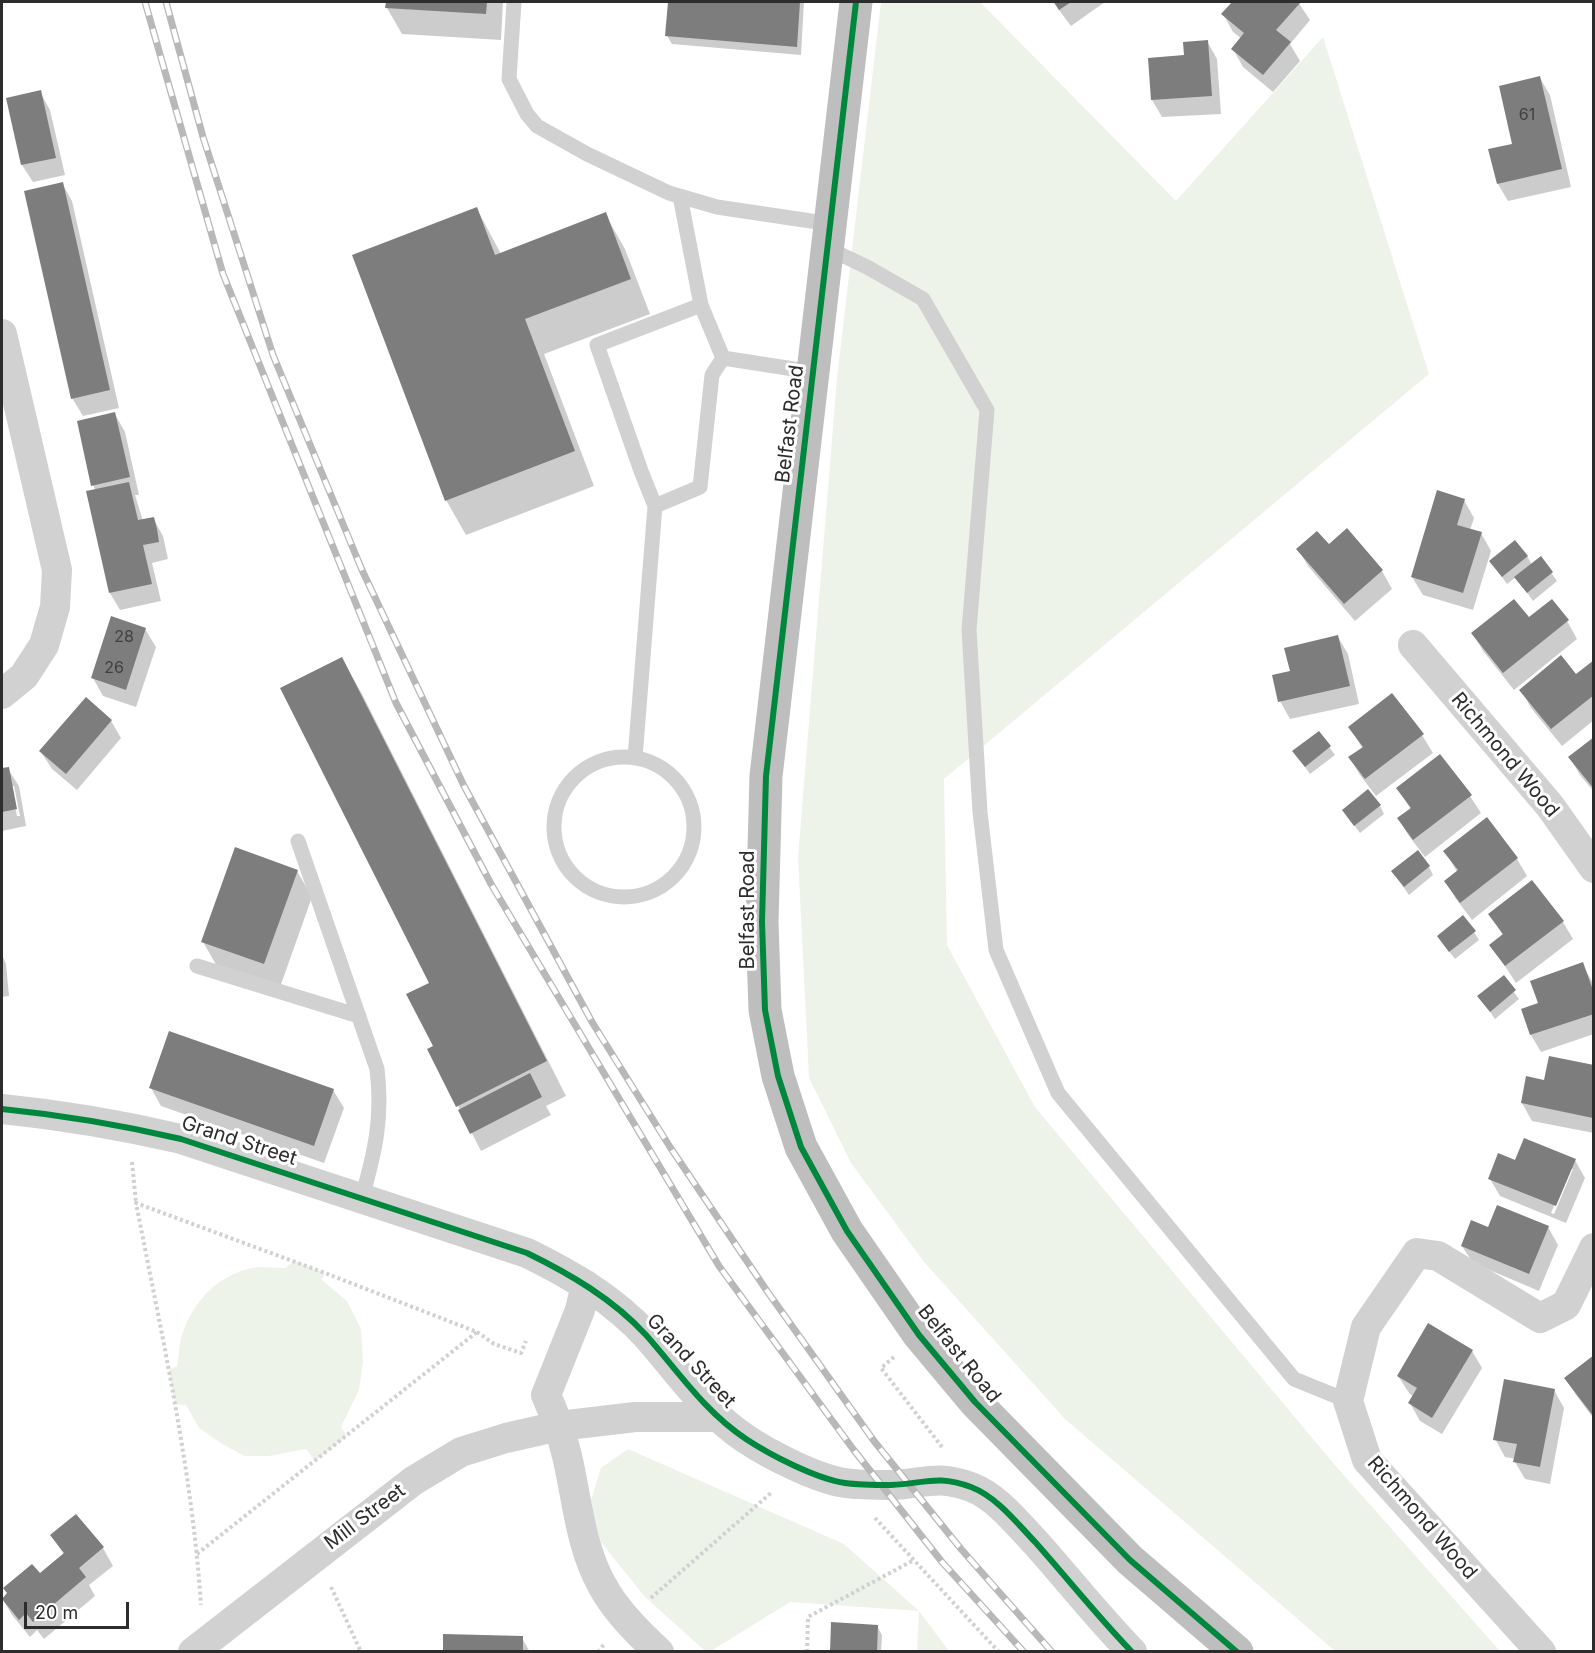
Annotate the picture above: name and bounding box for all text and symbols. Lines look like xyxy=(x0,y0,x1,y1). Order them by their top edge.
house number: 61 xyxy=(1519,105,1535,125)
street label: Belfast Road xyxy=(771,364,809,484)
house number: 28 xyxy=(114,627,134,647)
house number: 26 xyxy=(104,658,124,678)
street label: Richmond Wood xyxy=(1446,688,1564,822)
street label: Belfast Road xyxy=(736,851,760,969)
street label: Grand Street xyxy=(178,1111,300,1171)
street label: Belfast Road xyxy=(912,1300,1006,1408)
street label: Grand Street xyxy=(641,1309,741,1413)
street label: Richmond Wood xyxy=(1362,1452,1482,1584)
street label: Mill Street xyxy=(320,1479,410,1555)
scale bar xyxy=(27,1590,132,1628)
text: 20 m xyxy=(35,1602,78,1623)

